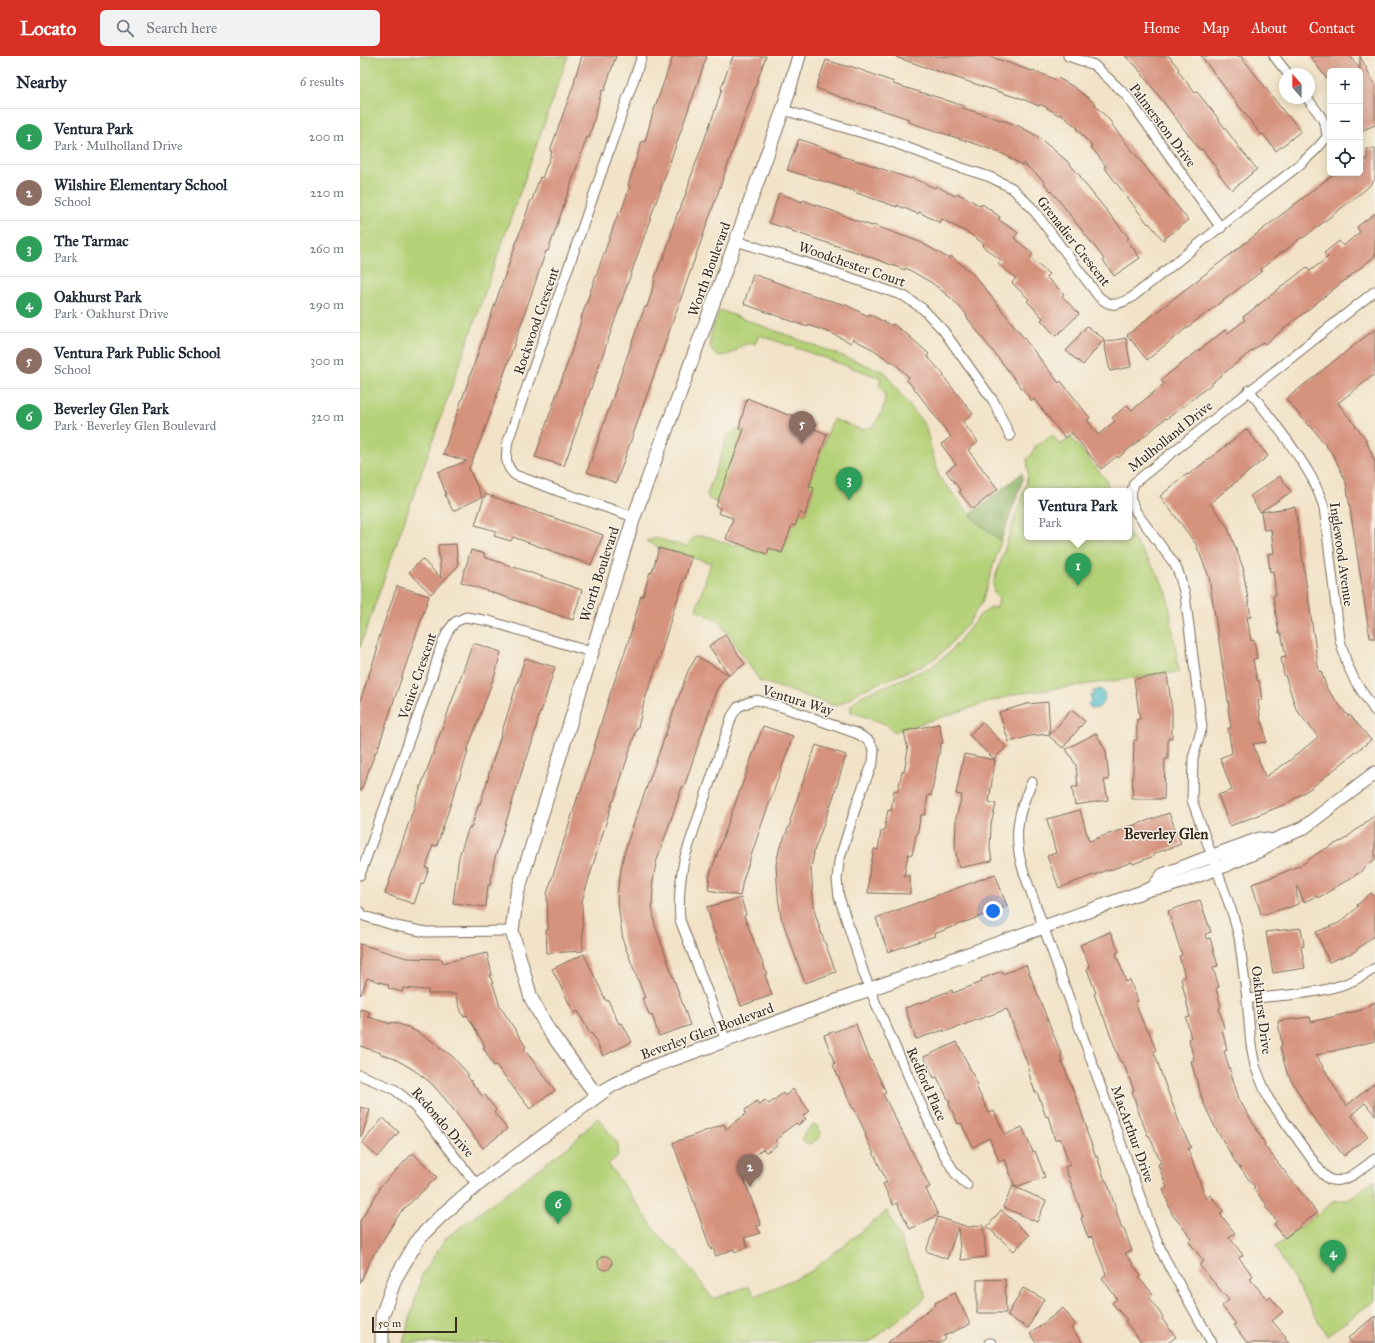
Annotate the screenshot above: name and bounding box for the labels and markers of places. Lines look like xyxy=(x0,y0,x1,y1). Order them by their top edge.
pin: 5 xyxy=(789,411,815,444)
pin: 3 xyxy=(836,467,862,500)
pin: 1 xyxy=(1065,553,1091,586)
pin: 2 xyxy=(737,1154,763,1187)
pin: 6 xyxy=(545,1191,571,1224)
pin: 4 xyxy=(1320,1240,1346,1273)

